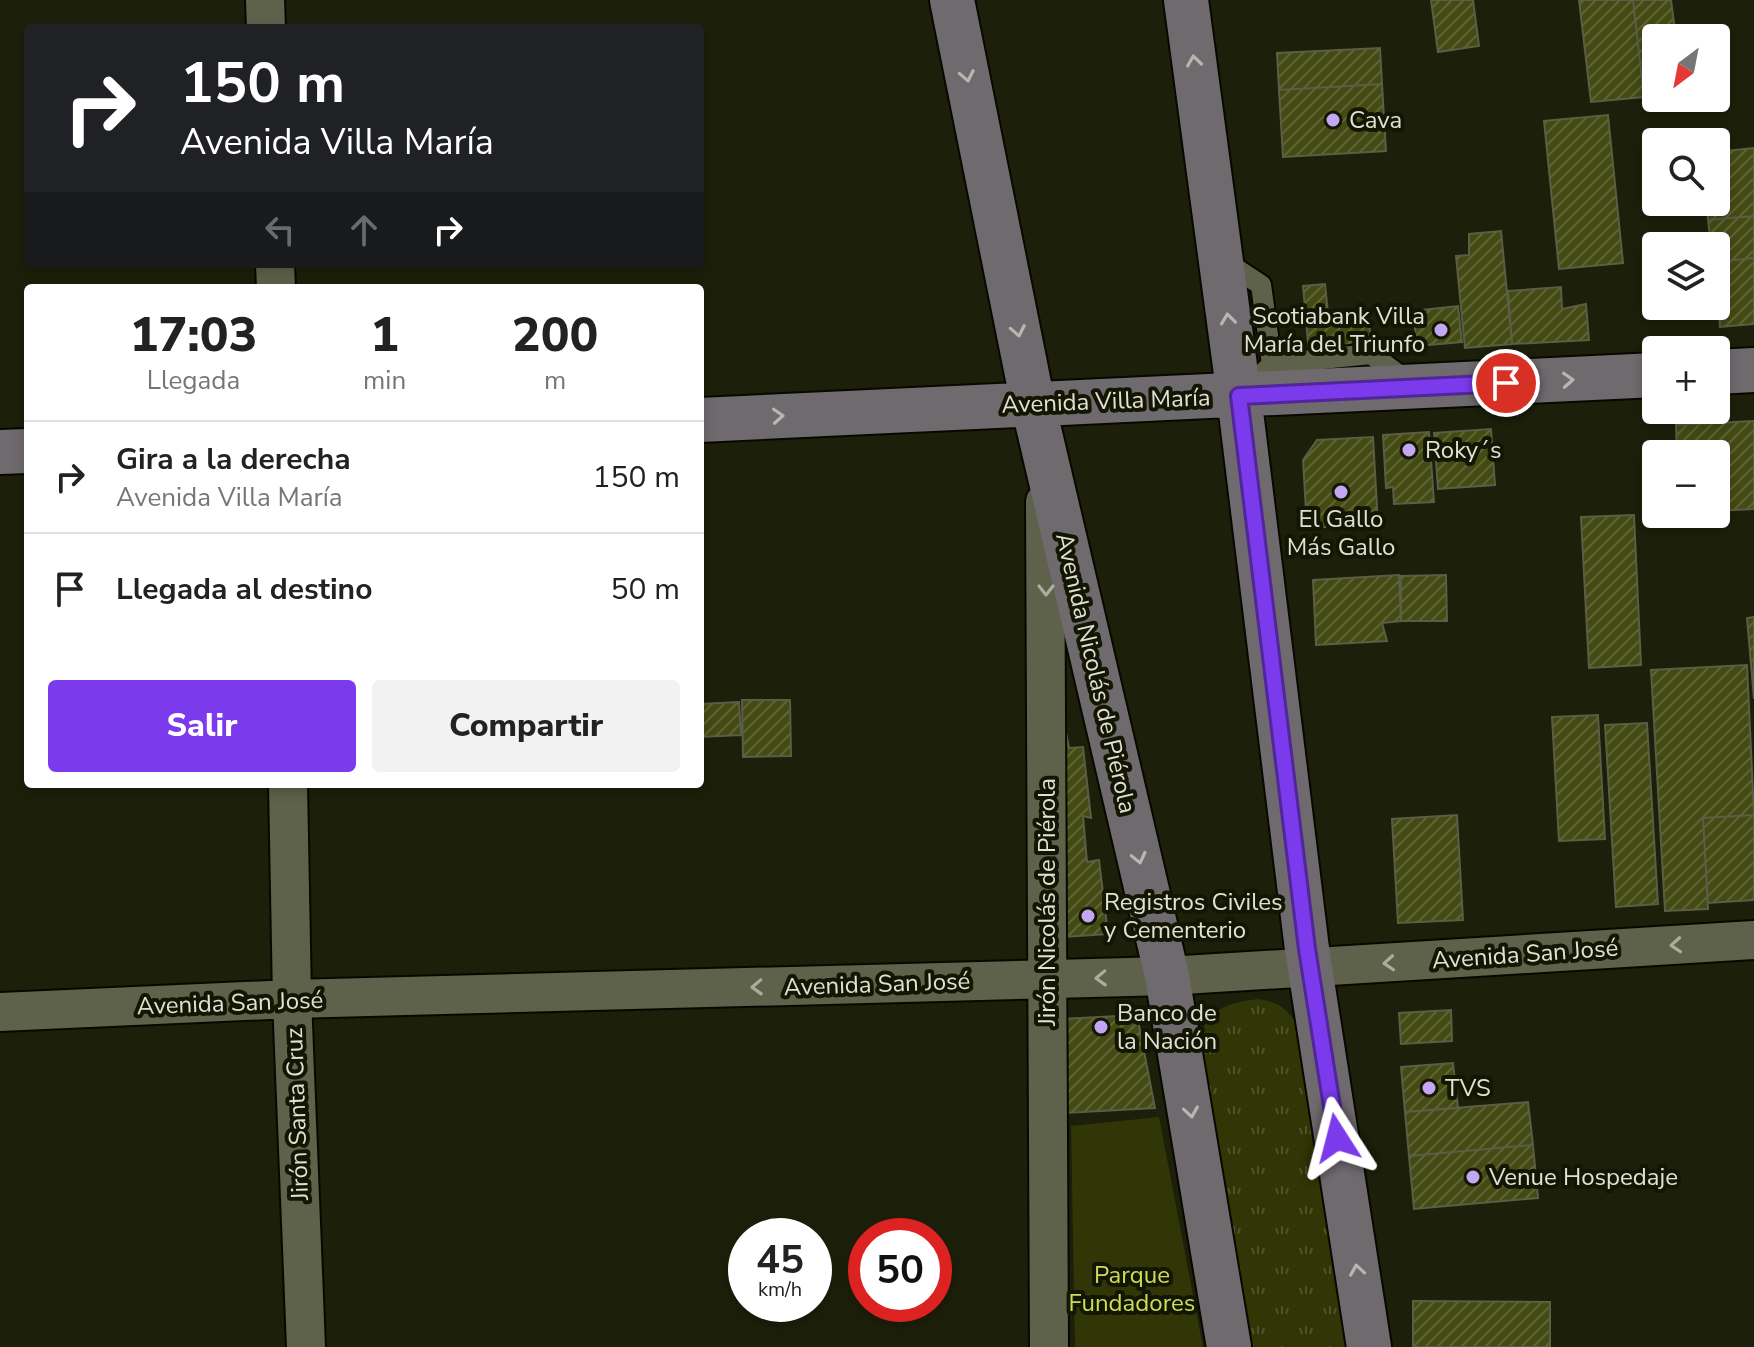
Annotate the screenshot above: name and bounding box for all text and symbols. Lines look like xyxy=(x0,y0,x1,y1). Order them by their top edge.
north arrow xyxy=(1642,24,1730,112)
map controls xyxy=(1642,24,1730,528)
text: 150 m xyxy=(180,45,345,122)
one-way arrow xyxy=(1186,54,1203,68)
icon: right xyxy=(48,56,152,160)
one-way arrow xyxy=(958,70,975,83)
place label: Cava xyxy=(1349,104,1402,136)
marker: Cava xyxy=(1324,111,1342,129)
text: Avenida Villa María xyxy=(180,118,494,167)
button: search xyxy=(1642,128,1730,216)
icon: left xyxy=(258,208,302,252)
icon: ahead xyxy=(342,208,386,252)
icon: right xyxy=(426,208,470,252)
button: layers xyxy=(1642,232,1730,320)
place label: Scotiabank Villa María del Triunfo xyxy=(1244,300,1425,360)
text: 17:03 xyxy=(130,302,257,368)
text: 1 xyxy=(370,302,399,368)
text: 200 xyxy=(512,302,598,368)
one-way arrow xyxy=(1220,312,1237,326)
marker: Scotiabank Villa María del Triunfo xyxy=(1432,321,1450,339)
one-way arrow xyxy=(1009,325,1026,338)
button: + xyxy=(1642,336,1730,424)
pin xyxy=(1472,349,1540,417)
icon: arrive xyxy=(1484,361,1528,405)
text: Llegada xyxy=(147,363,240,398)
text: min xyxy=(363,363,406,398)
text: m xyxy=(544,363,566,398)
one-way arrow xyxy=(1562,371,1575,388)
street label: Avenida Villa María xyxy=(1001,381,1211,421)
one-way arrow xyxy=(772,408,785,425)
place label: Roky´s xyxy=(1425,434,1502,466)
text: Gira a la derecha xyxy=(116,439,351,480)
button: − xyxy=(1642,440,1730,528)
marker: Roky´s xyxy=(1400,441,1418,459)
icon: right xyxy=(48,455,92,499)
text: 150 m xyxy=(593,457,680,498)
text: Avenida Villa María xyxy=(116,480,343,515)
marker: El Gallo Más Gallo xyxy=(1332,483,1350,501)
place label: El Gallo Más Gallo xyxy=(1287,503,1395,563)
street label: Avenida Nicolás de Piérola xyxy=(1048,530,1144,816)
icon: arrive xyxy=(48,567,92,611)
text: Llegada al destino xyxy=(116,569,372,610)
text: 50 m xyxy=(611,569,680,610)
one-way arrow xyxy=(1037,584,1055,597)
button: Salir xyxy=(48,680,356,772)
button: Compartir xyxy=(372,680,680,772)
street label: Jirón Nicolás de Piérola xyxy=(1031,778,1063,1027)
one-way arrow xyxy=(1130,850,1147,864)
place label: Registros Civiles y Cementerio xyxy=(1104,886,1282,946)
marker: Registros Civiles y Cementerio xyxy=(1079,907,1097,925)
street label: Avenida San José xyxy=(1431,932,1619,976)
one-way arrow xyxy=(1669,936,1682,953)
one-way arrow xyxy=(1382,954,1395,971)
street label: Avenida San José xyxy=(783,965,971,1003)
one-way arrow xyxy=(1094,969,1107,986)
one-way arrow xyxy=(750,978,763,996)
street label: Avenida San José xyxy=(136,984,324,1022)
place label: Banco de la Nación xyxy=(1117,997,1217,1057)
marker: Banco de la Nación xyxy=(1092,1018,1110,1036)
street label: Jirón Santa Cruz xyxy=(278,1027,316,1202)
place label: TVS xyxy=(1445,1072,1491,1104)
marker: TVS xyxy=(1420,1079,1438,1097)
position arrow xyxy=(1295,1096,1379,1180)
one-way arrow xyxy=(1181,1106,1198,1119)
place label: Venue Hospedaje xyxy=(1488,1161,1678,1193)
marker: Venue Hospedaje xyxy=(1464,1168,1482,1186)
speed limit sign: 50 xyxy=(848,1218,952,1322)
text: 45 xyxy=(756,1233,804,1287)
park label: Parque Fundadores xyxy=(1069,1259,1195,1319)
one-way arrow xyxy=(1349,1263,1366,1277)
text: km/h xyxy=(758,1276,802,1303)

